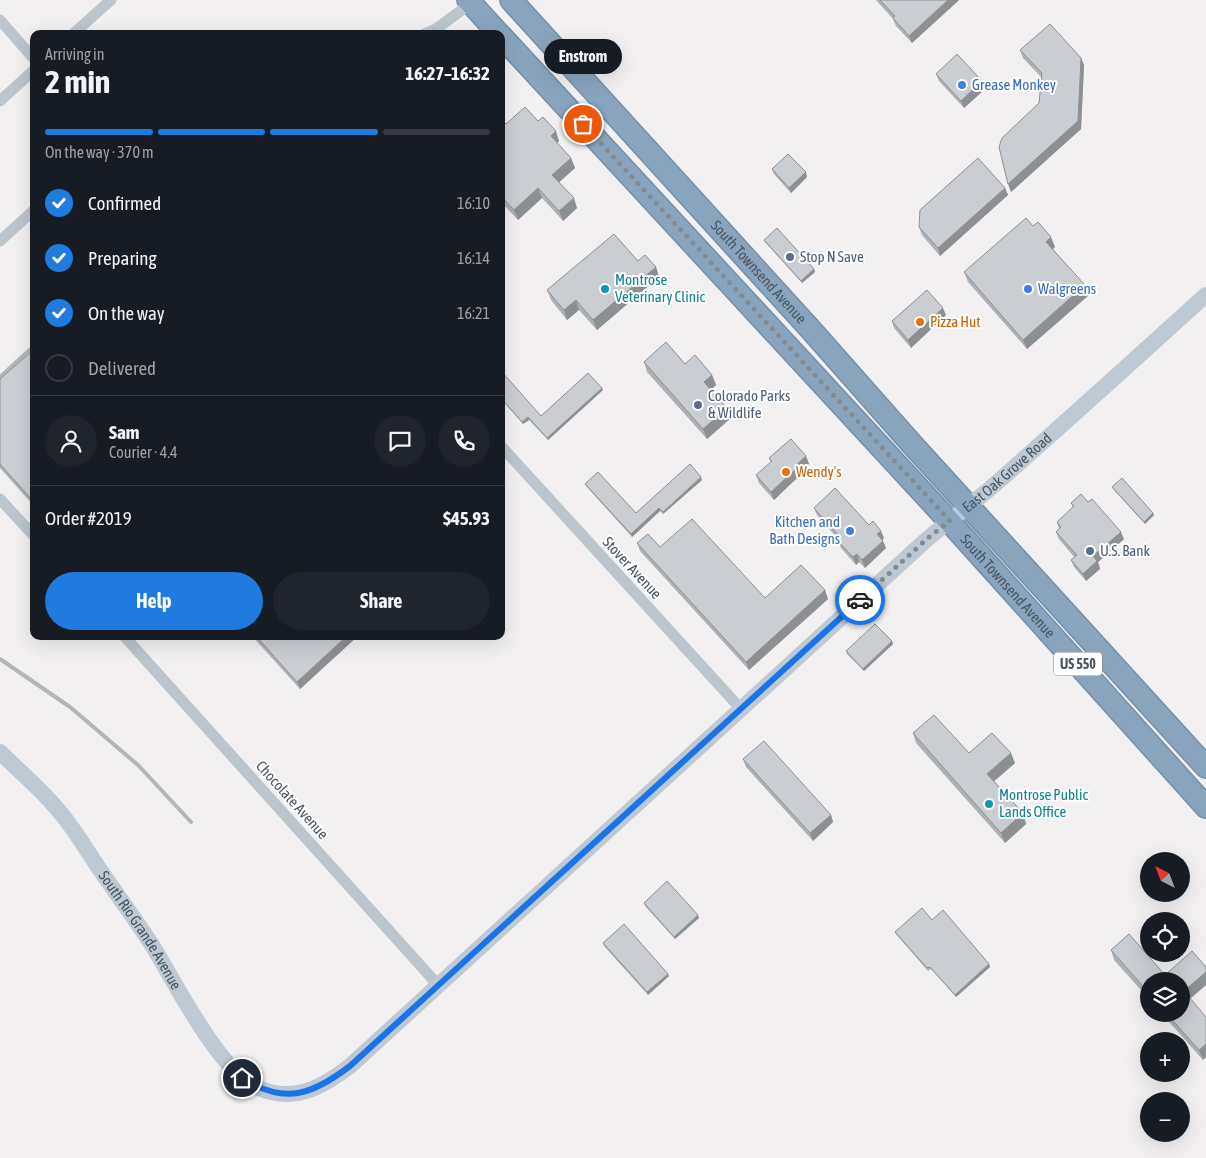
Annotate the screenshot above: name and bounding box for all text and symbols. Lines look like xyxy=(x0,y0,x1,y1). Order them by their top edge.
callout: Enstrom xyxy=(544,39,622,74)
text: Arriving in xyxy=(45,45,105,63)
text: Enstrom xyxy=(559,47,607,65)
text: 16:27–16:32 xyxy=(405,62,490,84)
text: 2 min xyxy=(45,63,110,100)
place label: Grease Monkey xyxy=(972,76,1056,93)
marker: Grease Monkey xyxy=(956,79,968,91)
pin xyxy=(562,103,604,145)
icon: bag xyxy=(569,110,597,138)
text: On the way · 370 m xyxy=(45,143,154,161)
icon: check xyxy=(45,189,73,217)
text: Confirmed xyxy=(88,192,161,214)
text: 16:10 xyxy=(457,194,490,212)
street label: South Townsend Avenue xyxy=(708,217,810,327)
icon: check xyxy=(45,244,73,272)
text: Preparing xyxy=(88,247,157,269)
place label: Stop N Save xyxy=(800,248,864,265)
text: 16:14 xyxy=(457,249,490,267)
marker: Stop N Save xyxy=(784,251,796,263)
place label: Montrose Veterinary Clinic xyxy=(615,271,705,305)
place label: Walgreens xyxy=(1038,280,1096,297)
marker: Montrose Veterinary Clinic xyxy=(599,283,611,295)
marker: Walgreens xyxy=(1022,283,1034,295)
icon: check xyxy=(45,299,73,327)
text: On the way xyxy=(88,302,165,324)
text: 16:21 xyxy=(457,304,490,322)
place label: Pizza Hut xyxy=(930,313,981,330)
marker: Pizza Hut xyxy=(914,316,926,328)
text: Delivered xyxy=(88,357,156,379)
place label: Colorado Parks & Wildlife xyxy=(708,387,790,421)
marker: Colorado Parks & Wildlife xyxy=(692,399,704,411)
button: person xyxy=(45,415,97,467)
button: chat xyxy=(374,415,426,467)
button: phone xyxy=(438,415,490,467)
text: Sam xyxy=(109,421,140,443)
street label: East Oak Grove Road xyxy=(959,429,1055,516)
text: Courier · 4.4 xyxy=(109,443,178,461)
place label: Wendy's xyxy=(796,463,842,480)
marker: Wendy's xyxy=(780,466,792,478)
text: Order #2019 xyxy=(45,507,132,529)
text: $45.93 xyxy=(443,507,490,529)
place label: Kitchen and Bath Designs xyxy=(769,513,840,547)
marker: Kitchen and Bath Designs xyxy=(844,525,856,537)
street label: South Townsend Avenue xyxy=(957,531,1059,641)
street label: Stover Avenue xyxy=(599,533,665,602)
place label: U.S. Bank xyxy=(1100,542,1151,559)
marker: U.S. Bank xyxy=(1084,545,1096,557)
button: Help xyxy=(45,572,263,630)
button: Share xyxy=(273,572,490,630)
courier xyxy=(835,575,885,625)
icon: car xyxy=(846,586,874,614)
road number: US 550 xyxy=(1054,652,1102,676)
street label: Chocolate Avenue xyxy=(253,757,332,842)
place label: Montrose Public Lands Office xyxy=(999,786,1088,820)
marker: Montrose Public Lands Office xyxy=(983,798,995,810)
north arrow xyxy=(1140,852,1190,902)
map controls xyxy=(1140,852,1190,1142)
street label: South Rio Grande Avenue xyxy=(96,868,185,993)
button: locate xyxy=(1140,912,1190,962)
button: layers xyxy=(1140,972,1190,1022)
button: + xyxy=(1140,1032,1190,1082)
pin xyxy=(221,1057,263,1099)
icon: home xyxy=(228,1064,256,1092)
button: − xyxy=(1140,1092,1190,1142)

